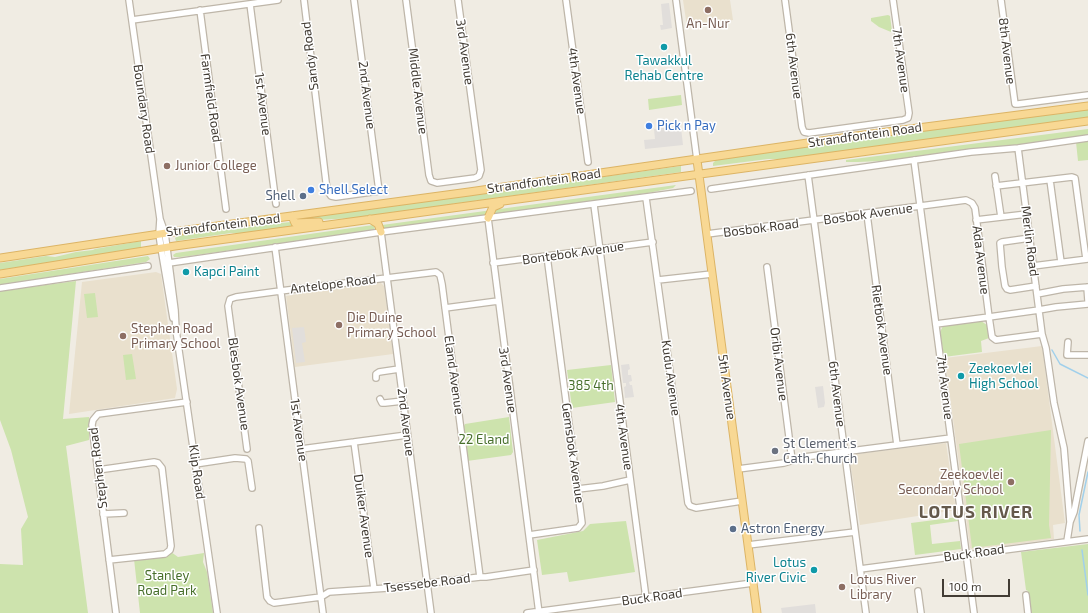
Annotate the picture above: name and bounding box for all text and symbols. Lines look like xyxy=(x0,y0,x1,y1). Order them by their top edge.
marker: An-Nur xyxy=(703,5,713,15)
place label: An-Nur xyxy=(686,16,730,32)
street label: 8th Avenue xyxy=(995,17,1019,85)
street label: 3rd Avenue xyxy=(453,18,477,86)
street label: Sandy Road xyxy=(298,21,322,91)
street label: 7th Avenue xyxy=(889,26,913,94)
street label: 6th Avenue xyxy=(782,32,806,100)
marker: Tawakkul Rehab Centre xyxy=(659,42,669,52)
street label: Middle Avenue xyxy=(405,47,431,135)
street label: 4th Avenue xyxy=(565,47,589,115)
street label: Farmfield Road xyxy=(197,53,225,143)
place label: Tawakkul Rehab Centre xyxy=(625,53,703,84)
street label: 2nd Avenue xyxy=(355,60,379,130)
street label: Boundary Road xyxy=(130,63,158,155)
street label: 1st Avenue xyxy=(251,72,275,136)
place label: Pick n Pay xyxy=(657,118,716,134)
street label: Strandfontein Road xyxy=(807,119,923,151)
marker: Pick n Pay xyxy=(644,121,654,131)
place label: Junior College xyxy=(175,158,257,174)
marker: Junior College xyxy=(162,161,172,171)
street label: Strandfontein Road xyxy=(486,165,602,197)
place label: Shell Select xyxy=(319,182,388,198)
marker: Shell Select xyxy=(306,185,316,195)
place label: Shell xyxy=(265,188,295,204)
marker: Shell xyxy=(298,191,308,201)
street label: Bosbok Avenue xyxy=(822,200,914,228)
street label: Merlin Road xyxy=(1018,205,1042,277)
street label: Strandfontein Road xyxy=(165,210,281,240)
street label: Bosbok Road xyxy=(722,216,800,240)
street label: Ada Avenue xyxy=(969,225,993,295)
street label: Bontebok Avenue xyxy=(521,238,625,268)
place label: Kapci Paint xyxy=(194,264,259,280)
marker: Kapci Paint xyxy=(181,267,191,277)
street label: Antelope Road xyxy=(289,271,377,297)
street label: Rietbok Avenue xyxy=(868,284,896,376)
place label: Die Duine Primary School xyxy=(347,310,436,341)
marker: Die Duine Primary School xyxy=(334,320,344,330)
place label: Stephen Road Primary School xyxy=(131,321,220,352)
street label: Oribi Avenue xyxy=(767,326,791,402)
marker: Stephen Road Primary School xyxy=(118,331,128,341)
street label: Eland Avenue xyxy=(441,334,467,416)
street label: Blesbok Avenue xyxy=(225,337,253,431)
street label: Kudu Avenue xyxy=(658,339,684,417)
street label: 3rd Avenue xyxy=(496,346,520,414)
street label: 5th Avenue xyxy=(715,353,739,421)
street label: 7th Avenue xyxy=(933,353,957,421)
street label: 6th Avenue xyxy=(825,360,849,428)
place label: Zeekoevlei High School xyxy=(969,361,1038,392)
marker: Zeekoevlei High School xyxy=(956,371,966,381)
park label: 385 4th xyxy=(568,378,614,394)
street label: 2nd Avenue xyxy=(394,387,418,457)
street label: 1st Avenue xyxy=(287,398,311,462)
street label: Gemsbok Avenue xyxy=(558,402,588,504)
street label: 4th Avenue xyxy=(612,403,636,471)
street label: Stephen Road xyxy=(85,427,111,509)
park label: 22 Eland xyxy=(459,432,509,448)
place label: St Clement's Cath. Church xyxy=(783,436,857,467)
street label: Klip Road xyxy=(185,444,209,500)
marker: St Clement's Cath. Church xyxy=(770,446,780,456)
place label: Zeekoevlei Secondary School xyxy=(898,467,1003,498)
street label: Duiker Avenue xyxy=(350,473,378,559)
marker: Zeekoevlei Secondary School xyxy=(1006,477,1016,487)
district label: LOTUS RIVER xyxy=(919,502,1033,522)
place label: Astron Energy xyxy=(741,521,825,537)
marker: Astron Energy xyxy=(728,524,738,534)
street label: Buck Road xyxy=(943,541,1005,565)
place label: Lotus River Civic xyxy=(746,555,806,586)
marker: Lotus River Civic xyxy=(809,565,819,575)
park label: Stanley Road Park xyxy=(137,568,197,599)
street label: Tsessebe Road xyxy=(383,570,471,596)
scale bar xyxy=(944,571,1012,597)
place label: Lotus River Library xyxy=(850,572,916,603)
text: 100 m xyxy=(949,579,981,593)
marker: Lotus River Library xyxy=(837,582,847,592)
street label: Buck Road xyxy=(621,585,683,609)

